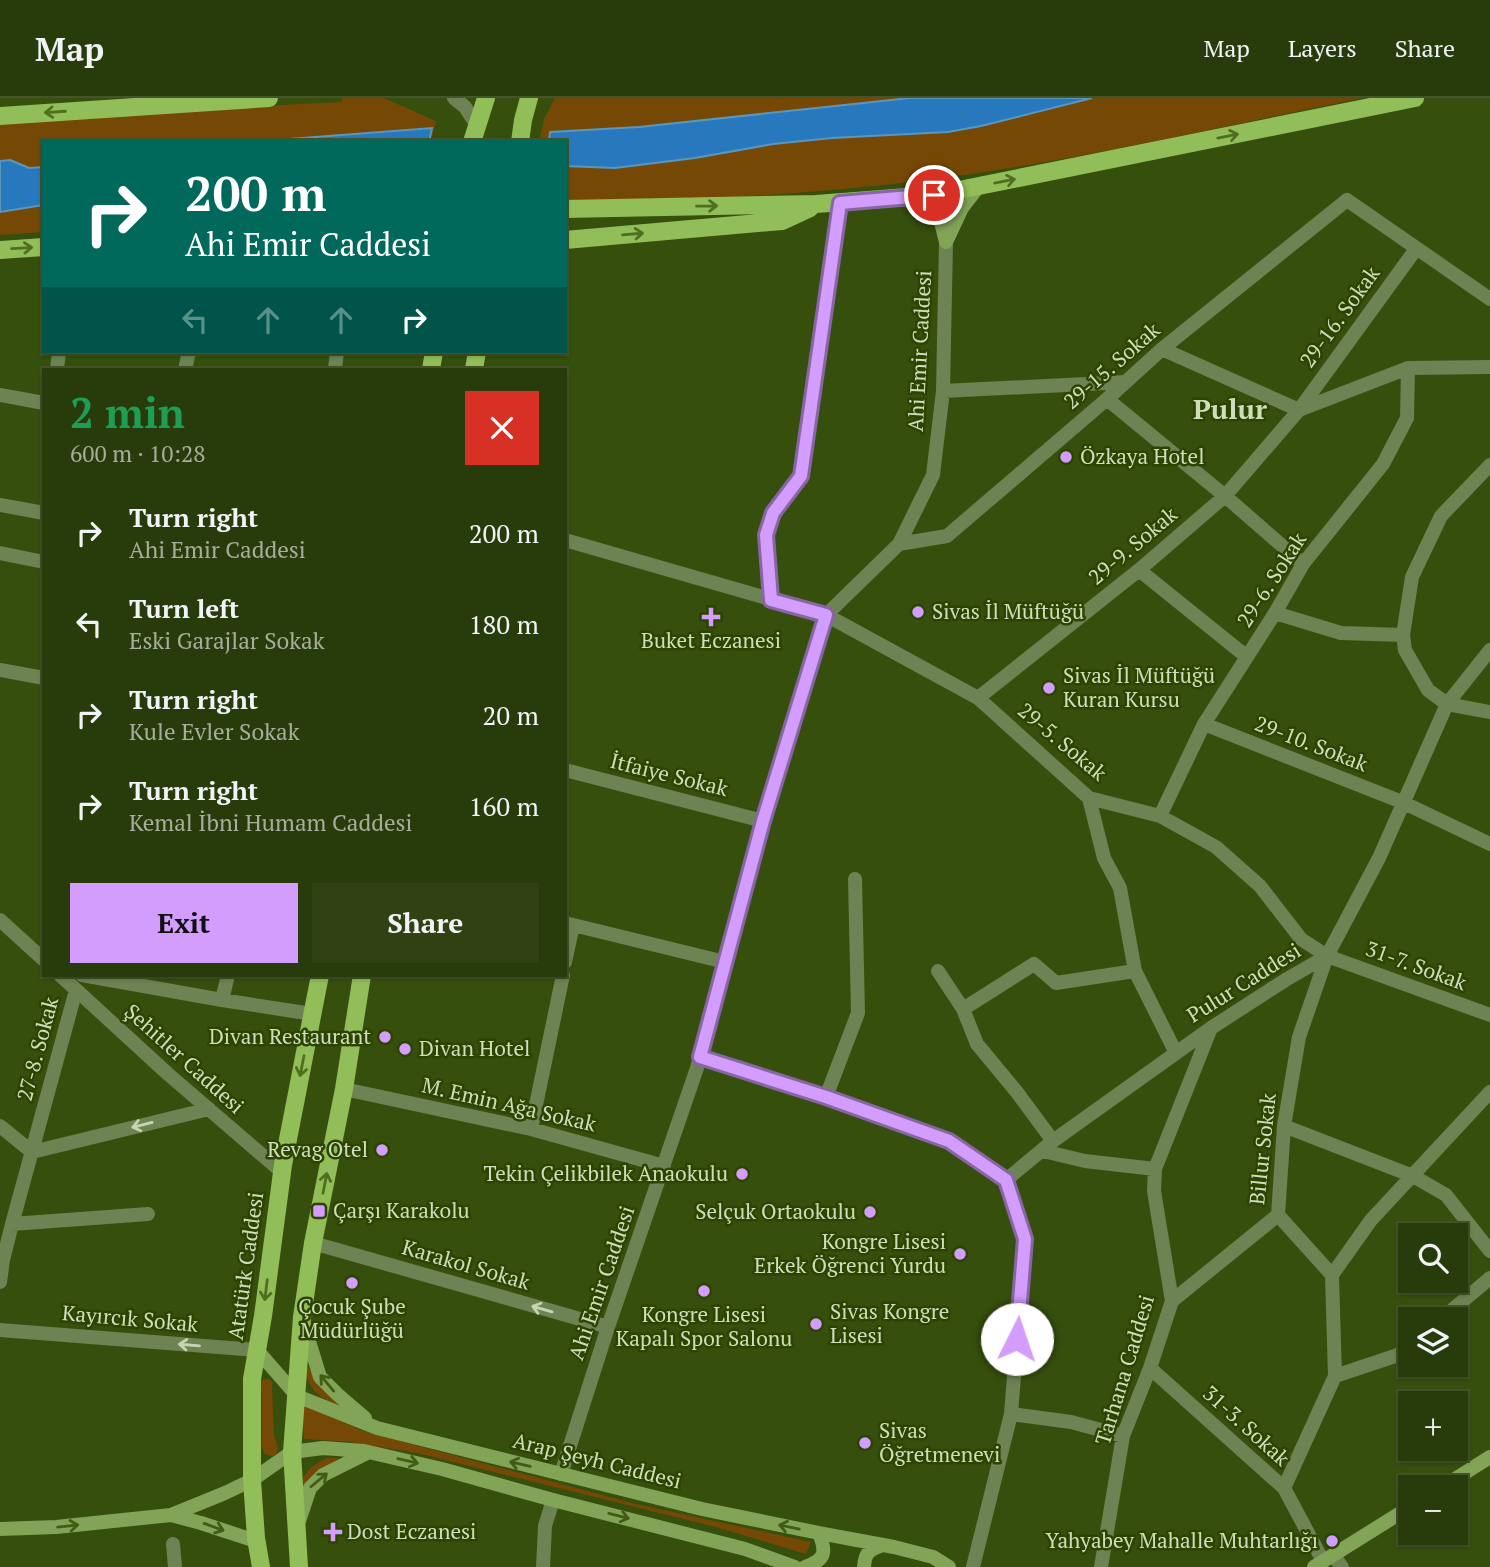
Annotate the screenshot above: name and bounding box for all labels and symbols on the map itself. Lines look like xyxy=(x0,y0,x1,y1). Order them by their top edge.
one-way arrow xyxy=(44,106,66,119)
one-way arrow xyxy=(1216,129,1239,143)
pin xyxy=(904,165,964,225)
one-way arrow xyxy=(993,174,1016,187)
one-way arrow xyxy=(695,200,718,213)
one-way arrow xyxy=(621,227,644,240)
one-way arrow xyxy=(10,242,33,255)
street label: 29-16. Sokak xyxy=(1293,260,1386,373)
street label: Ahi Emir Caddesi xyxy=(901,270,937,432)
street label: 29-15. Sokak xyxy=(1057,316,1166,415)
district label: Pulur xyxy=(1193,390,1267,427)
place label: Özkaya Hotel xyxy=(1080,442,1205,470)
marker: Özkaya Hotel xyxy=(1058,449,1074,465)
street label: 29-9. Sokak xyxy=(1082,500,1183,591)
street label: 29-6. Sokak xyxy=(1230,527,1312,632)
place label: Sivas İl Müftüğü xyxy=(932,597,1084,625)
marker: Sivas İl Müftüğü xyxy=(910,604,926,620)
marker: Buket Eczanesi xyxy=(703,609,719,625)
place label: Buket Eczanesi xyxy=(641,626,781,654)
place label: Sivas İl Müftüğü Kuran Kursu xyxy=(1063,661,1215,713)
marker: Sivas İl Müftüğü Kuran Kursu xyxy=(1041,680,1057,696)
street label: 29-5. Sokak xyxy=(1012,696,1113,787)
street label: 29-10. Sokak xyxy=(1251,709,1372,778)
street label: İtfaiye Sokak xyxy=(607,746,731,802)
street label: 31-7. Sokak xyxy=(1362,934,1471,996)
street label: Pulur Caddesi xyxy=(1181,936,1306,1028)
street label: 27-8. Sokak xyxy=(10,993,64,1104)
street label: Şehitler Caddesi xyxy=(119,997,250,1119)
place label: Divan Restaurant xyxy=(209,1022,371,1050)
marker: Divan Restaurant xyxy=(377,1029,393,1045)
place label: Divan Hotel xyxy=(419,1034,530,1062)
marker: Divan Hotel xyxy=(397,1041,413,1057)
one-way arrow xyxy=(294,1054,308,1077)
street label: M. Emin Ağa Sokak xyxy=(420,1070,599,1138)
street label: Billur Sokak xyxy=(1242,1091,1282,1206)
one-way arrow xyxy=(131,1119,154,1132)
place label: Revag Otel xyxy=(267,1135,368,1163)
marker: Revag Otel xyxy=(374,1142,390,1158)
place label: Tekin Çelikbilek Anaokulu xyxy=(483,1159,728,1187)
marker: Tekin Çelikbilek Anaokulu xyxy=(734,1166,750,1182)
one-way arrow xyxy=(318,1172,332,1195)
street label: Atatürk Caddesi xyxy=(221,1190,269,1342)
place label: Çarşı Karakolu xyxy=(333,1196,470,1224)
place label: Selçuk Ortaokulu xyxy=(695,1197,856,1225)
street label: Ahi Emir Caddesi xyxy=(562,1202,641,1364)
marker: Çarşı Karakolu xyxy=(311,1203,327,1219)
marker: Selçuk Ortaokulu xyxy=(862,1204,878,1220)
place label: Kongre Lisesi Erkek Öğrenci Yurdu xyxy=(754,1227,946,1279)
street label: Karakol Sokak xyxy=(399,1232,534,1296)
marker: Kongre Lisesi Erkek Öğrenci Yurdu xyxy=(952,1246,968,1262)
marker: Çocuk Şube Müdürlüğü xyxy=(344,1275,360,1291)
one-way arrow xyxy=(260,1278,273,1301)
marker: Kongre Lisesi Kapalı Spor Salonu xyxy=(696,1283,712,1299)
street label: Tarhana Caddesi xyxy=(1088,1291,1160,1448)
place label: Çocuk Şube Müdürlüğü xyxy=(298,1292,406,1344)
place label: Sivas Kongre Lisesi xyxy=(830,1297,949,1349)
street label: Kayırcık Sokak xyxy=(61,1298,199,1338)
place label: Kongre Lisesi Kapalı Spor Salonu xyxy=(616,1300,792,1352)
one-way arrow xyxy=(532,1301,554,1314)
position arrow xyxy=(980,1302,1054,1376)
marker: Sivas Kongre Lisesi xyxy=(808,1316,824,1332)
one-way arrow xyxy=(178,1338,201,1351)
one-way arrow xyxy=(319,1374,335,1392)
street label: 31-3. Sokak xyxy=(1197,1379,1296,1472)
place label: Sivas Öğretmenevi xyxy=(879,1416,1000,1468)
street label: Arap Şeyh Caddesi xyxy=(510,1426,685,1495)
marker: Sivas Öğretmenevi xyxy=(857,1435,873,1451)
one-way arrow xyxy=(396,1455,419,1468)
one-way arrow xyxy=(509,1457,532,1470)
one-way arrow xyxy=(310,1472,328,1488)
one-way arrow xyxy=(608,1511,630,1524)
place label: Dost Eczanesi xyxy=(347,1517,476,1545)
one-way arrow xyxy=(56,1519,79,1532)
one-way arrow xyxy=(778,1520,801,1534)
one-way arrow xyxy=(202,1522,224,1534)
marker: Dost Eczanesi xyxy=(325,1524,341,1540)
place label: Yahyabey Mahalle Muhtarlığı xyxy=(1046,1526,1318,1554)
marker: Yahyabey Mahalle Muhtarlığı xyxy=(1324,1533,1340,1549)

